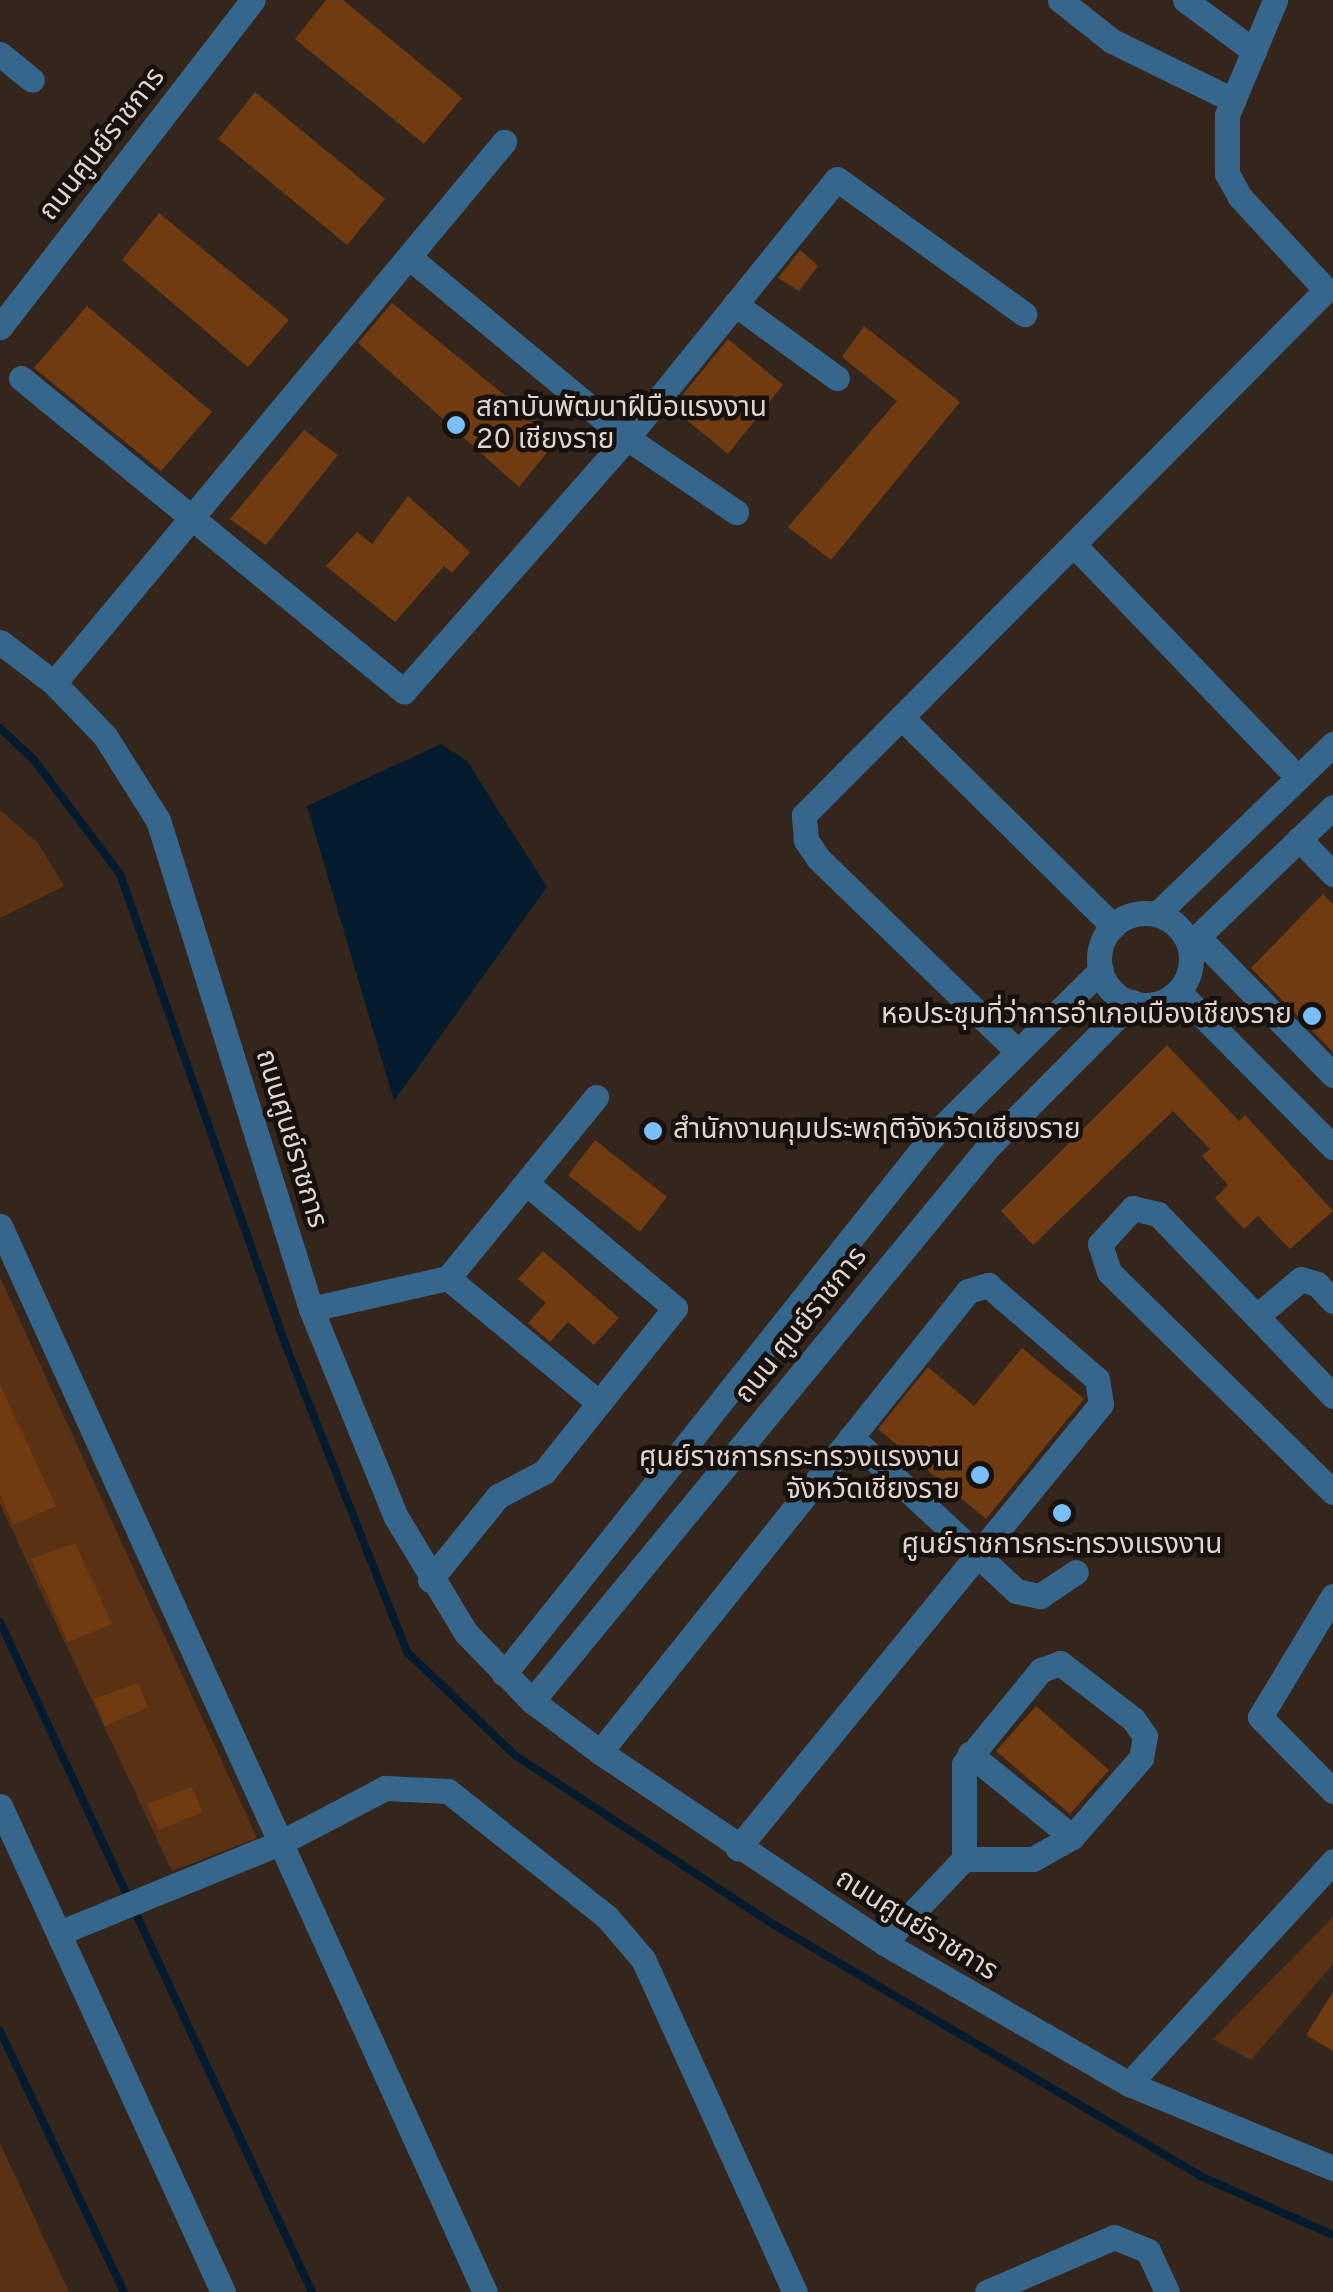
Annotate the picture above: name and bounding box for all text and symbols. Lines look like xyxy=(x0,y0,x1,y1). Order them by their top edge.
street label: ถนนศูนย์ราชการ xyxy=(33,62,173,228)
place label: สถาบันพัฒนาฝีมือแรงงาน 20 เชียงราย xyxy=(476,392,767,458)
marker: สถาบันพัฒนาฝีมือแรงงาน 20 เชียงราย xyxy=(445,414,467,436)
place label: หอประชุมที่ว่าการอำเภอเมืองเชียงราย xyxy=(881,999,1292,1033)
marker: หอประชุมที่ว่าการอำเภอเมืองเชียงราย xyxy=(1301,1005,1323,1027)
street label: ถนนศูนย์ราชการ xyxy=(247,1046,333,1232)
place label: สำนักงานคุมประพฤติจังหวัดเชียงราย xyxy=(673,1114,1081,1148)
marker: สำนักงานคุมประพฤติจังหวัดเชียงราย xyxy=(642,1120,664,1142)
street label: ถนน ศูนย์ราชการ xyxy=(729,1241,875,1411)
place label: ศูนย์ราชการกระทรวงแรงงาน จังหวัดเชียงราย xyxy=(639,1442,960,1508)
marker: ศูนย์ราชการกระทรวงแรงงาน จังหวัดเชียงราย xyxy=(969,1464,991,1486)
marker: ศูนย์ราชการกระทรวงแรงงาน xyxy=(1051,1502,1073,1524)
place label: ศูนย์ราชการกระทรวงแรงงาน xyxy=(902,1529,1222,1563)
street label: ถนนศูนย์ราชการ xyxy=(829,1863,1003,1989)

